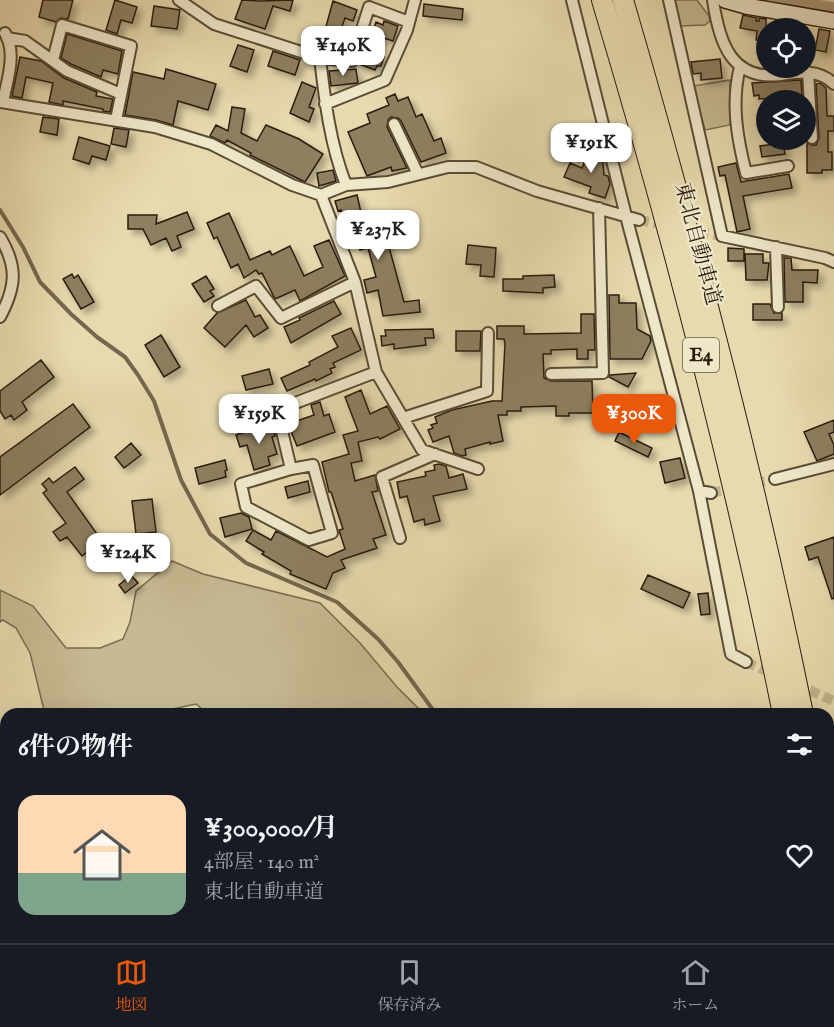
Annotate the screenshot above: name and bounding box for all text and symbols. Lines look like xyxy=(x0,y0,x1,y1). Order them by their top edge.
map controls xyxy=(756,18,816,150)
button: locate xyxy=(756,18,816,78)
pin: ¥140K xyxy=(301,26,385,77)
text: ¥140K xyxy=(315,33,371,58)
button: layers xyxy=(756,90,816,150)
pin: ¥191K xyxy=(549,123,633,174)
text: ¥191K xyxy=(565,130,617,155)
street label: 東北自動車道 xyxy=(668,180,726,308)
pin: ¥237K xyxy=(336,210,420,261)
text: ¥237K xyxy=(350,217,406,242)
road number: E4 xyxy=(683,338,719,372)
pin: ¥159K xyxy=(217,394,301,445)
pin: ¥300K xyxy=(592,394,676,445)
text: ¥159K xyxy=(233,401,285,426)
text: ¥300K xyxy=(606,401,662,426)
pin: ¥124K xyxy=(86,533,170,584)
text: ¥124K xyxy=(100,540,156,565)
icon: filters xyxy=(783,728,816,761)
text: 6件の物件 xyxy=(18,731,133,764)
text: ¥300,000/月 xyxy=(204,812,338,845)
icon: home xyxy=(66,819,138,891)
icon: heart xyxy=(783,839,816,872)
text: 4部屋 · 140 m² xyxy=(204,850,319,875)
text: 東北自動車道 xyxy=(204,880,324,905)
tab: 地図 xyxy=(115,956,148,1016)
tab: 保存済み xyxy=(377,956,442,1016)
tab: ホーム xyxy=(671,956,719,1016)

